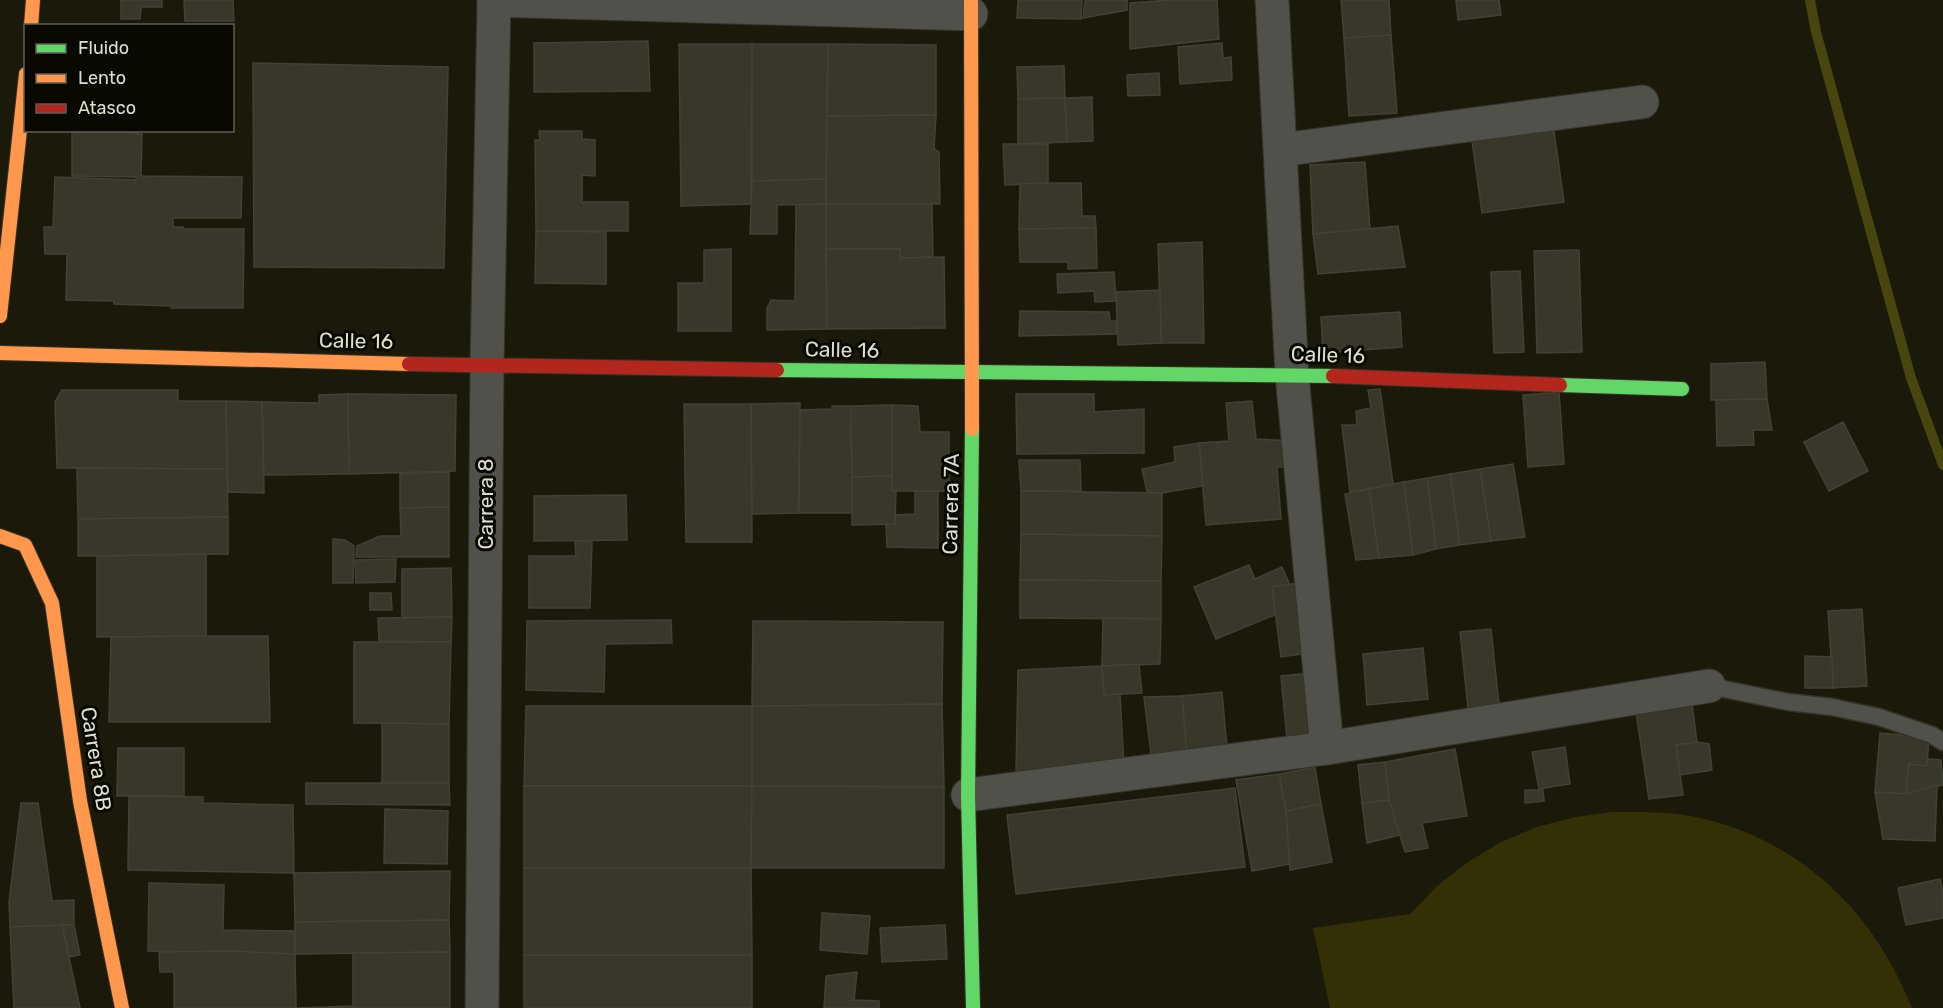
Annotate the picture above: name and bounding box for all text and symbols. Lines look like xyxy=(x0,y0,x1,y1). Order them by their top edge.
legend xyxy=(24,24,234,132)
text: Fluido xyxy=(78,37,129,59)
text: Lento xyxy=(78,67,126,89)
text: Atasco xyxy=(78,97,136,119)
street label: Calle 16 xyxy=(319,327,393,354)
street label: Calle 16 xyxy=(805,336,879,363)
street label: Calle 16 xyxy=(1290,341,1366,368)
street label: Carrera 7A xyxy=(937,453,964,555)
street label: Carrera 8 xyxy=(473,459,498,550)
street label: Carrera 8B xyxy=(76,705,117,813)

